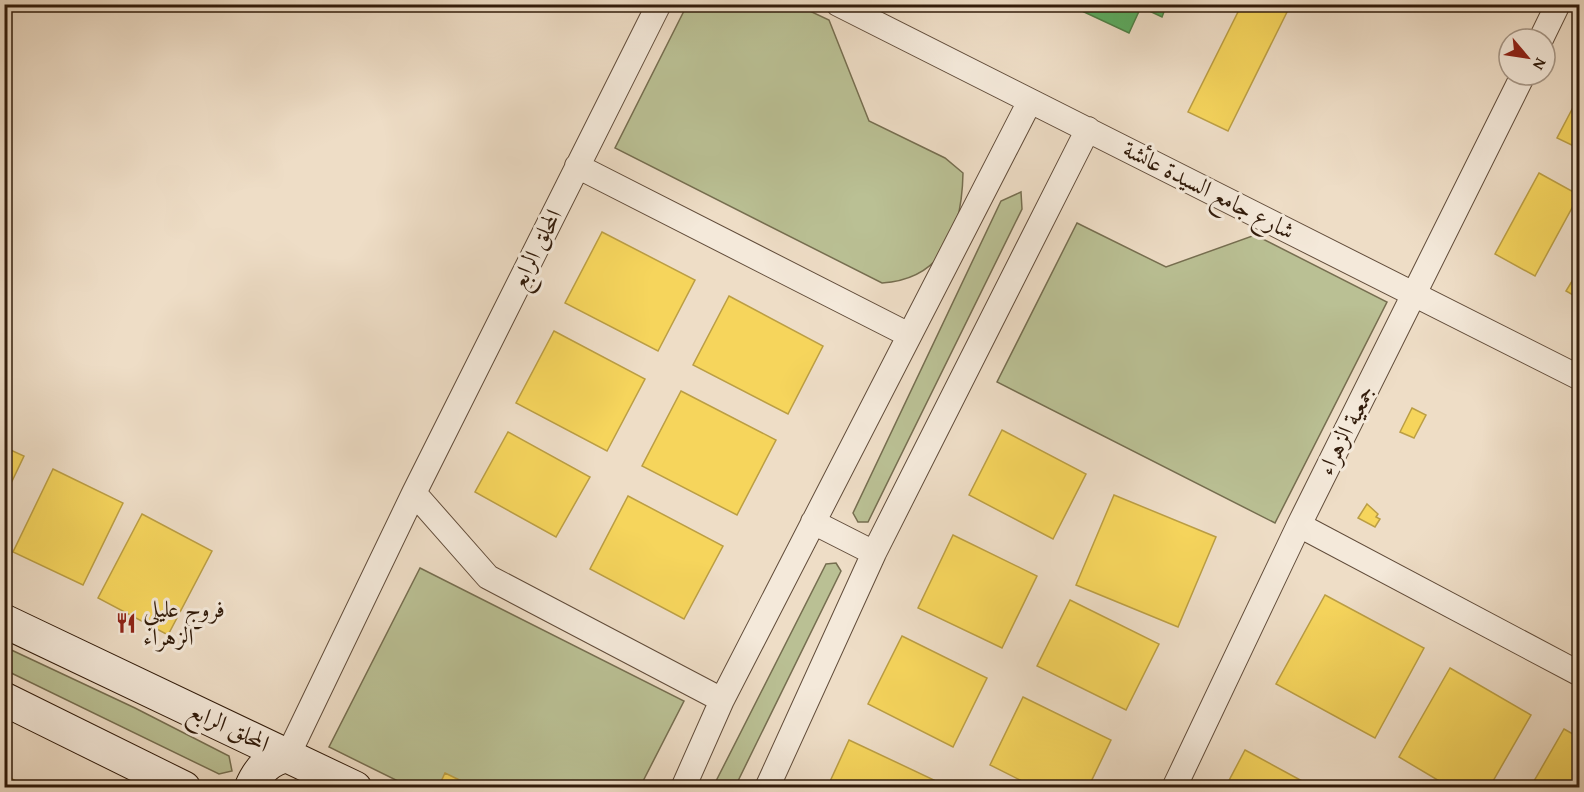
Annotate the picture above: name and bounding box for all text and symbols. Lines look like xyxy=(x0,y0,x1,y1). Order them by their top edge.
north arrow xyxy=(1497,27,1557,87)
text: N xyxy=(1527,54,1553,75)
street label: شارع جامع السيدة عائشة xyxy=(1115,131,1301,252)
street label: المحلق الرابع xyxy=(500,203,575,297)
street label: جمعية الزهراء xyxy=(1308,378,1383,481)
place label: فروج عليلي الزهراء xyxy=(143,591,225,654)
restaurant icon: فروج عليلي الزهراء xyxy=(114,611,138,635)
street label: المحلق الرابع xyxy=(181,693,276,765)

